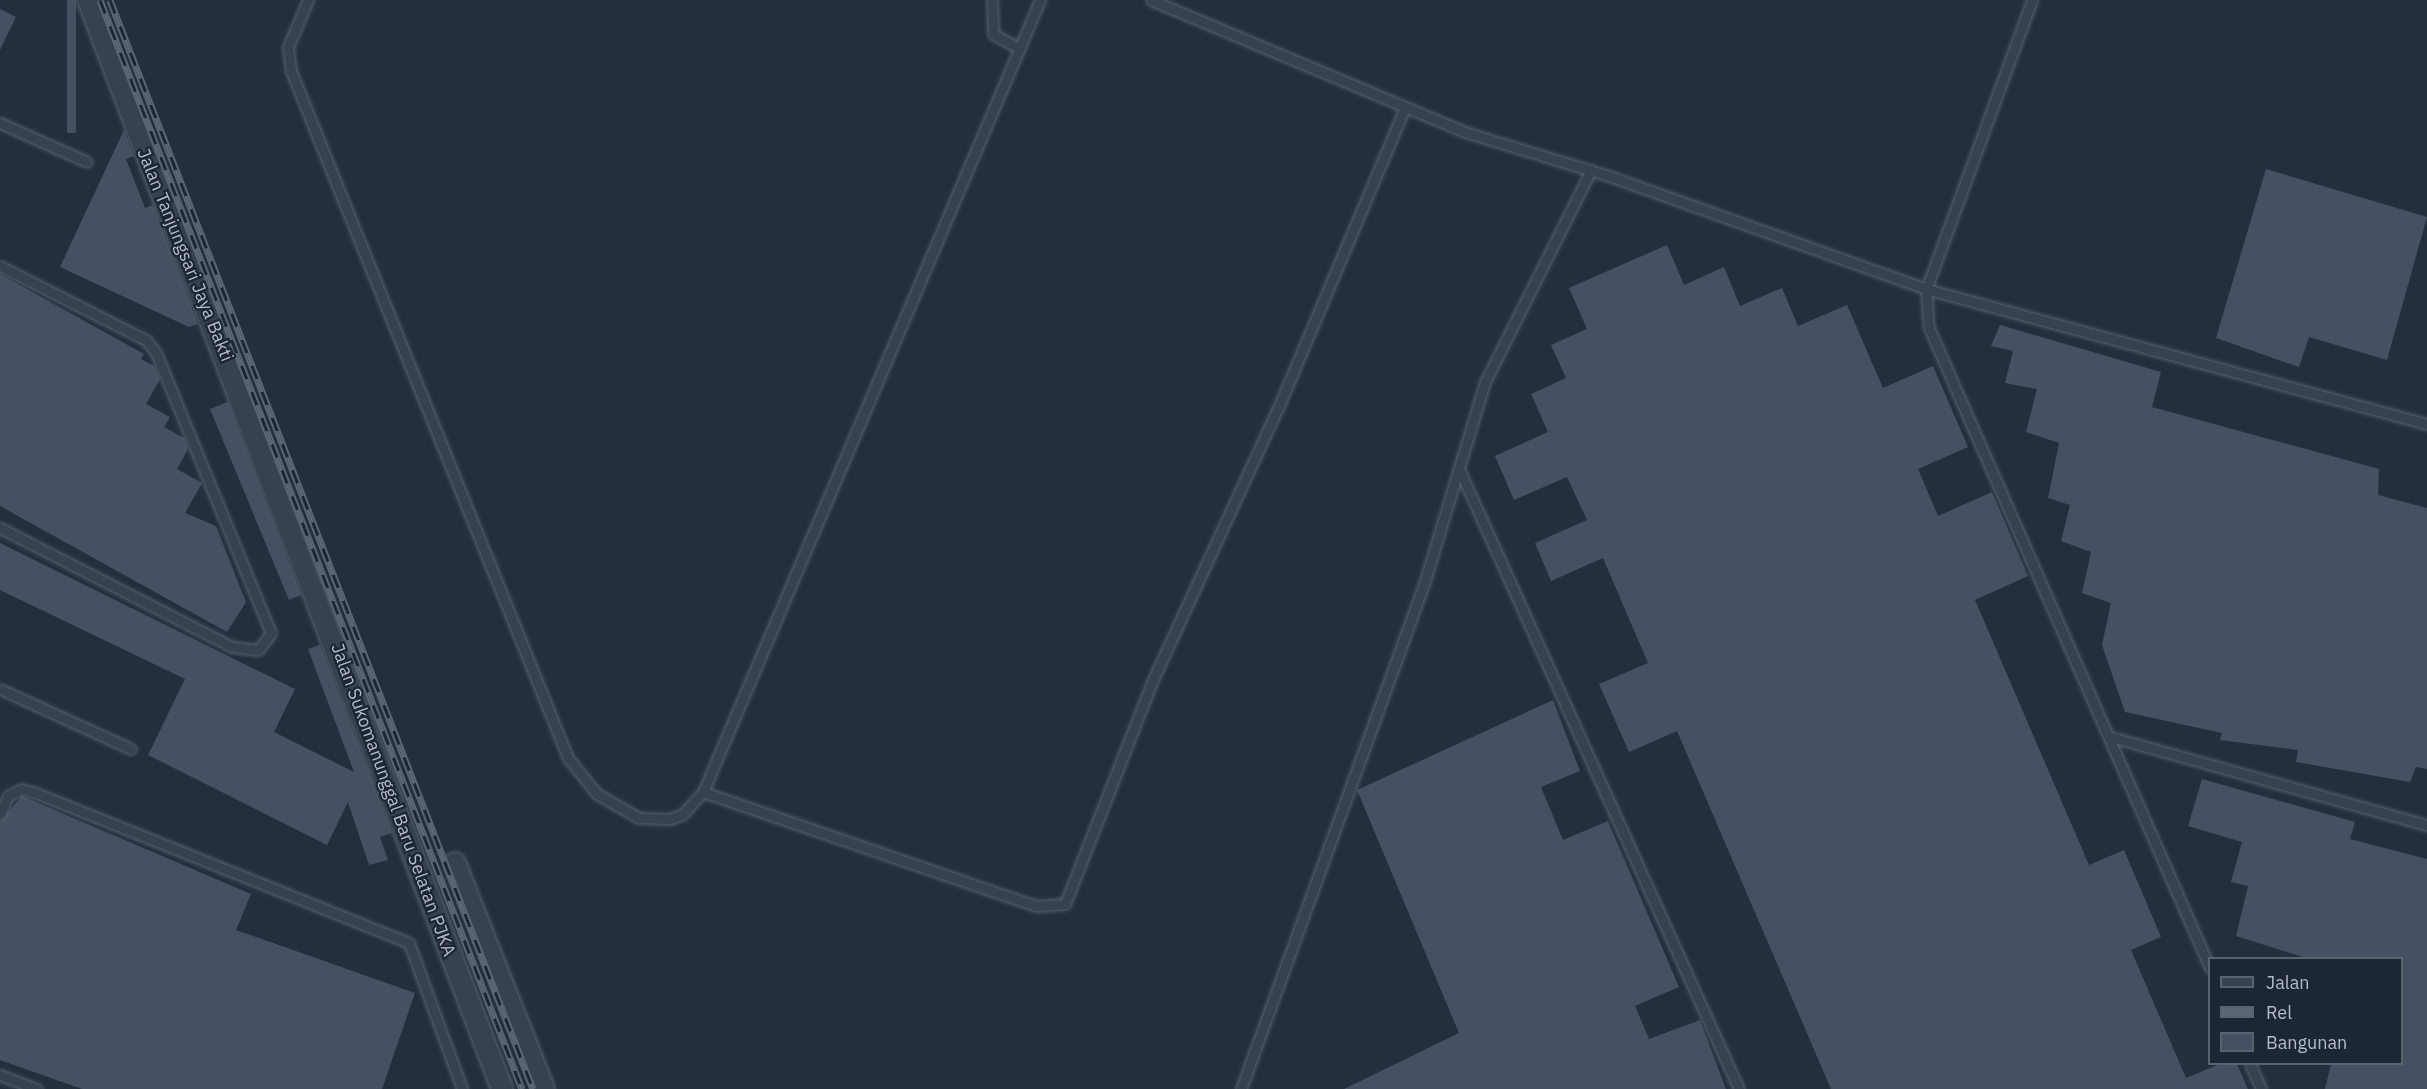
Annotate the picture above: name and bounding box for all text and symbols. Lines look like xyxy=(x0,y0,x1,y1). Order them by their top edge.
street label: Jalan Tanjungsari Jaya Bakti xyxy=(132,145,238,365)
street label: Jalan Sukomanunggal Baru Selatan PJKA xyxy=(326,641,460,959)
legend xyxy=(2208,957,2403,1065)
text: Jalan xyxy=(2266,971,2310,994)
text: Rel xyxy=(2266,1001,2292,1024)
text: Bangunan xyxy=(2266,1031,2347,1054)

